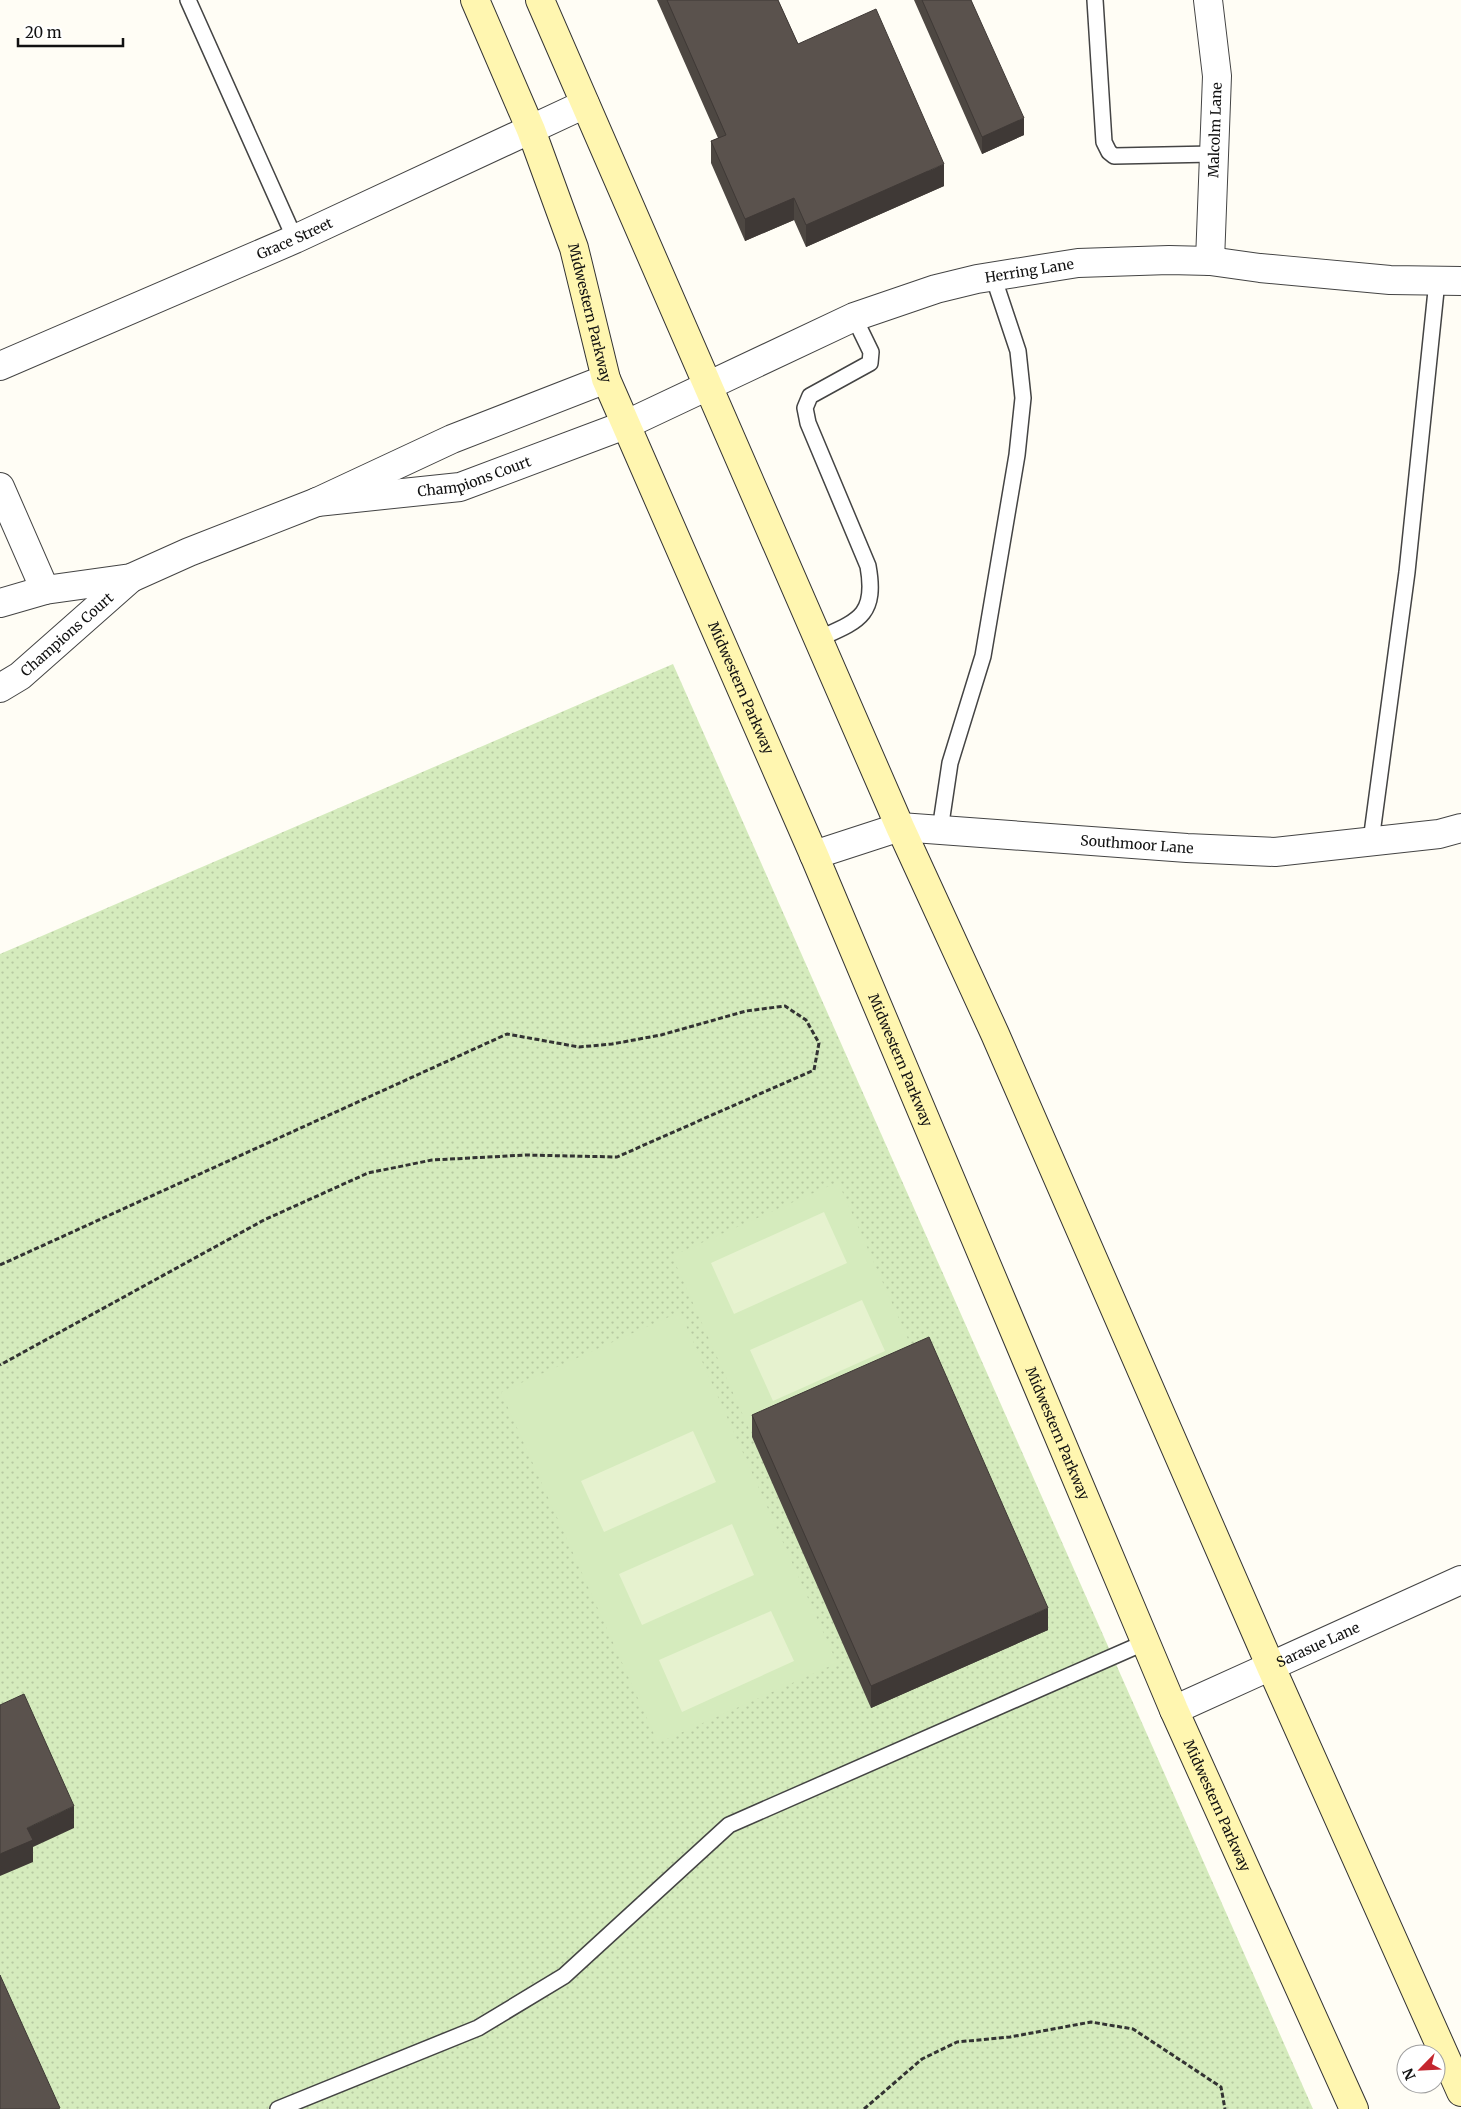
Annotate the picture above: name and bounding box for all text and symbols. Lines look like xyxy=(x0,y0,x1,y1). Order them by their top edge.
scale bar xyxy=(18,15,122,47)
text: 20 m xyxy=(25,23,62,42)
street label: Malcolm Lane xyxy=(1204,82,1226,178)
street label: Grace Street xyxy=(254,214,336,263)
street label: Midwestern Parkway xyxy=(564,242,616,385)
street label: Herring Lane xyxy=(984,255,1075,287)
street label: Champions Court xyxy=(417,452,534,500)
street label: Champions Court xyxy=(17,588,118,680)
street label: Midwestern Parkway xyxy=(704,619,778,758)
street label: Southmoor Lane xyxy=(1080,831,1194,857)
street label: Midwestern Parkway xyxy=(864,991,937,1130)
street label: Midwestern Parkway xyxy=(1022,1364,1094,1503)
street label: Sarasue Lane xyxy=(1274,1618,1362,1671)
street label: Midwestern Parkway xyxy=(1180,1737,1255,1875)
north arrow xyxy=(1396,2044,1446,2094)
text: N xyxy=(1399,2066,1420,2083)

